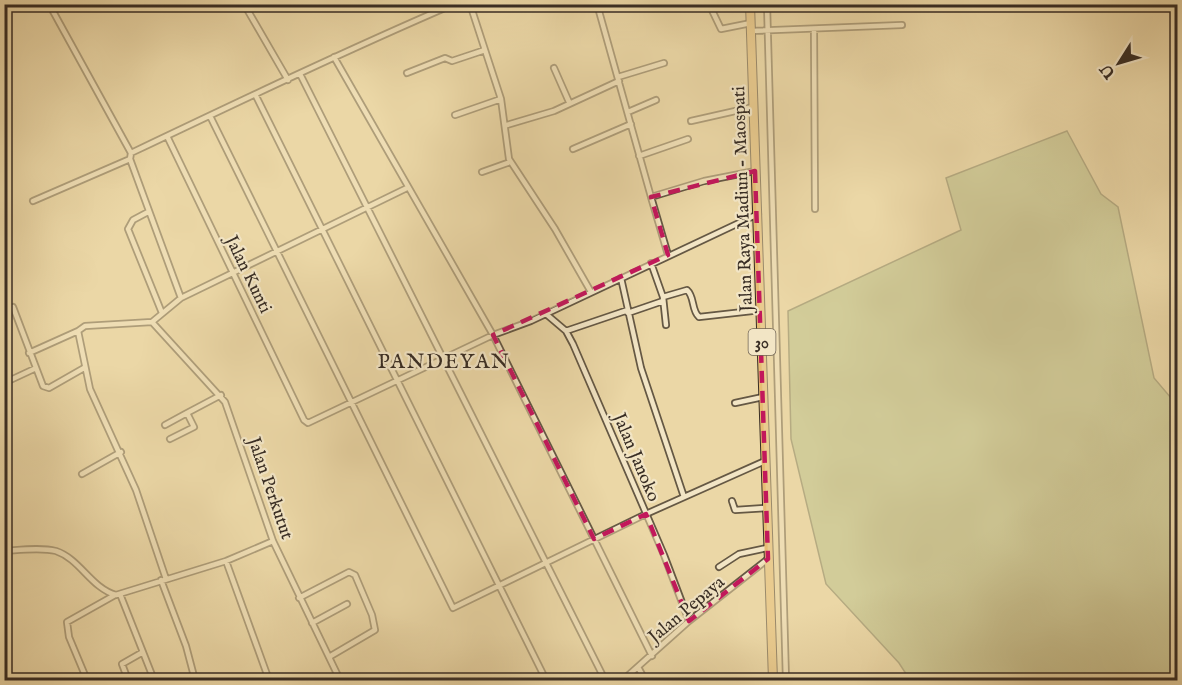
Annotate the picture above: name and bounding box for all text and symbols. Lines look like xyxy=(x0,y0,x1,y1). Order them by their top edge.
north arrow xyxy=(1089,33,1149,93)
text: U xyxy=(1096,59,1121,83)
street label: Jalan Raya Madiun - Maospati xyxy=(728,85,759,314)
street label: Jalan Kunti xyxy=(218,230,276,317)
road number: 30 xyxy=(748,329,776,355)
district label: PANDEYAN xyxy=(377,349,511,376)
street label: Jalan Janoko xyxy=(606,408,665,506)
street label: Jalan Perkutut xyxy=(241,432,298,543)
street label: Jalan Pepaya xyxy=(642,571,730,650)

